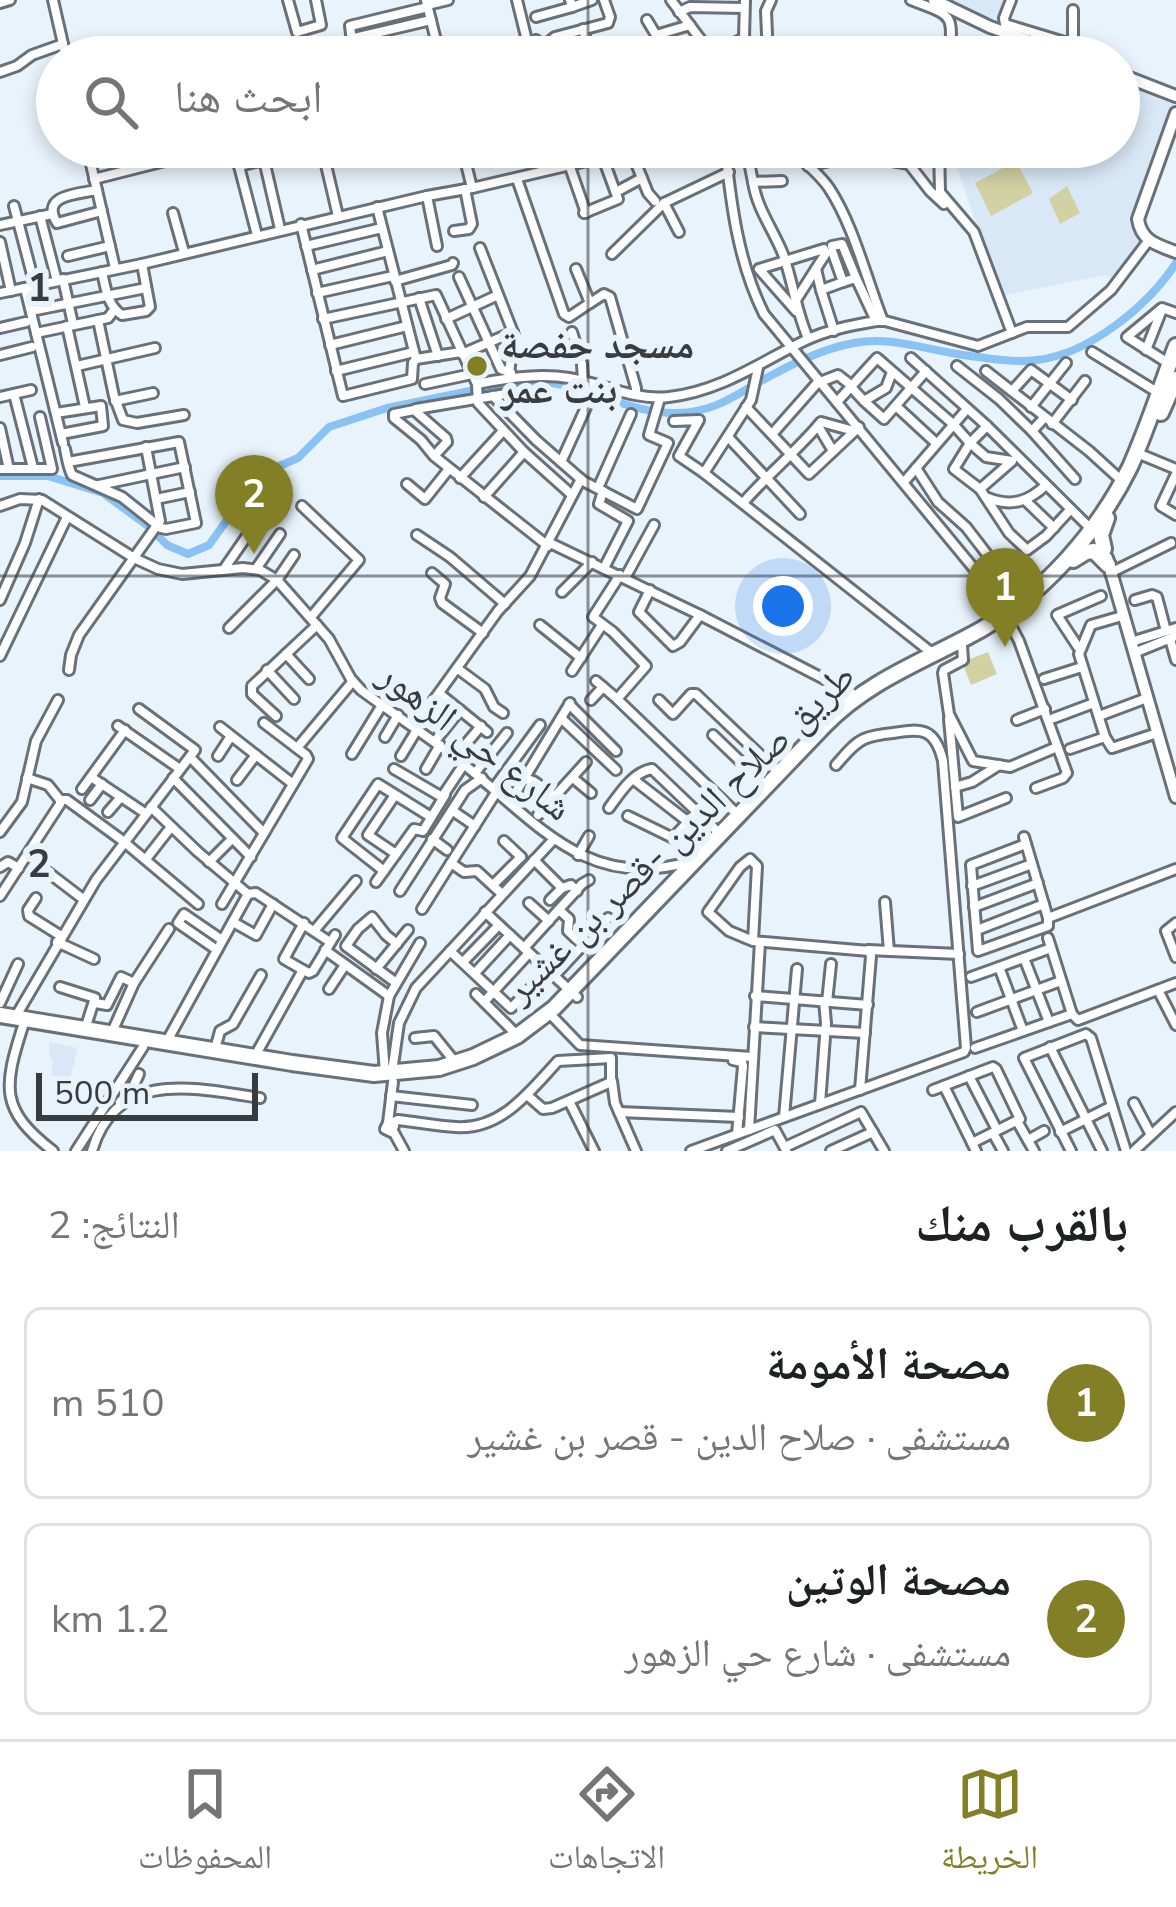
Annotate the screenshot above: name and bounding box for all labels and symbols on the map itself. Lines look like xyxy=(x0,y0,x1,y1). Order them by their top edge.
text: 1 xyxy=(27,262,51,315)
place label: مسجد حفصة بنت عمر xyxy=(499,319,694,417)
marker: مسجد حفصة بنت عمر xyxy=(464,353,490,379)
pin: 2 xyxy=(215,455,293,554)
pin: 1 xyxy=(966,548,1044,647)
your location xyxy=(753,576,813,636)
street label: شارع حي الزهور xyxy=(364,648,583,837)
street label: طريق صلاح الدين -قصر بن غشير xyxy=(492,651,867,1016)
text: 2 xyxy=(27,838,51,891)
scale bar xyxy=(36,1067,258,1120)

